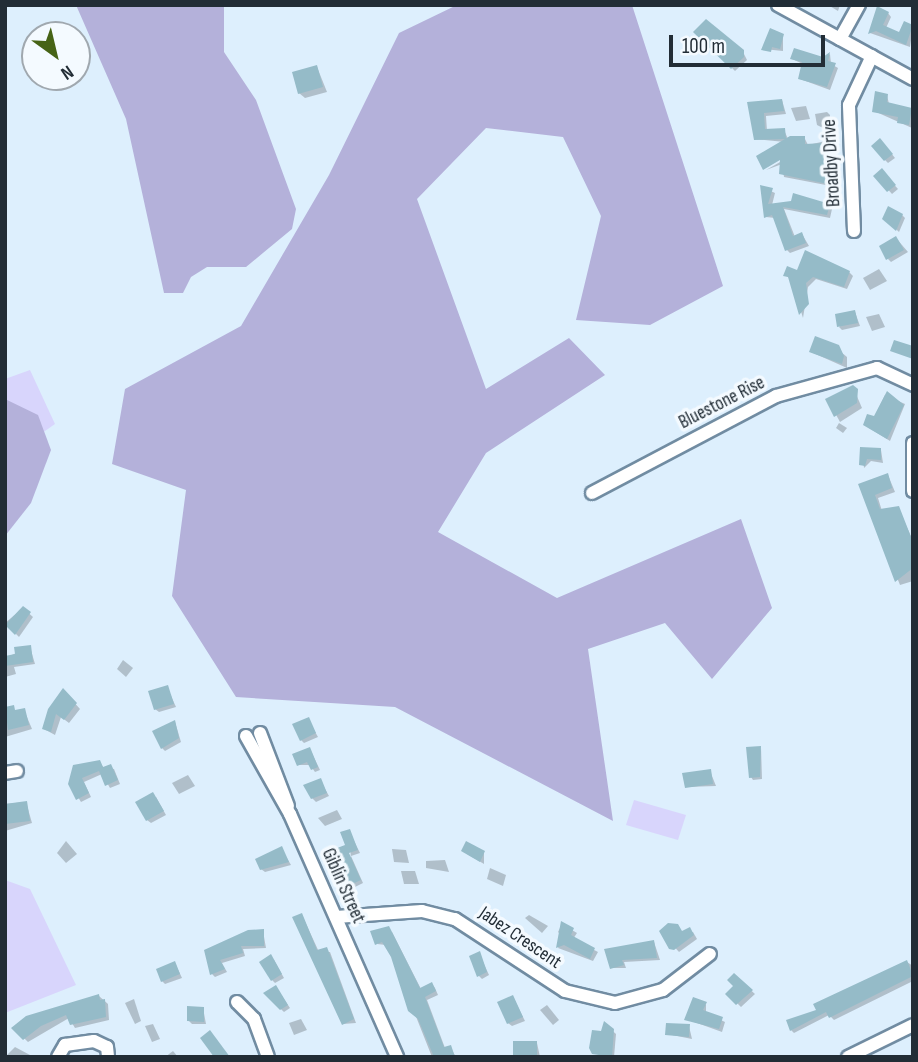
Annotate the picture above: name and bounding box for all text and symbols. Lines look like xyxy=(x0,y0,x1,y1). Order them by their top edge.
north arrow xyxy=(21,21,91,91)
scale bar xyxy=(673,21,829,65)
text: 100 m xyxy=(682,34,725,59)
text: N xyxy=(56,60,78,85)
street label: Broadby Drive xyxy=(818,118,846,208)
street label: Bluestone Rise xyxy=(675,372,769,434)
street label: Giblin Street xyxy=(316,845,370,927)
street label: Jabez Crescent xyxy=(474,902,566,974)

